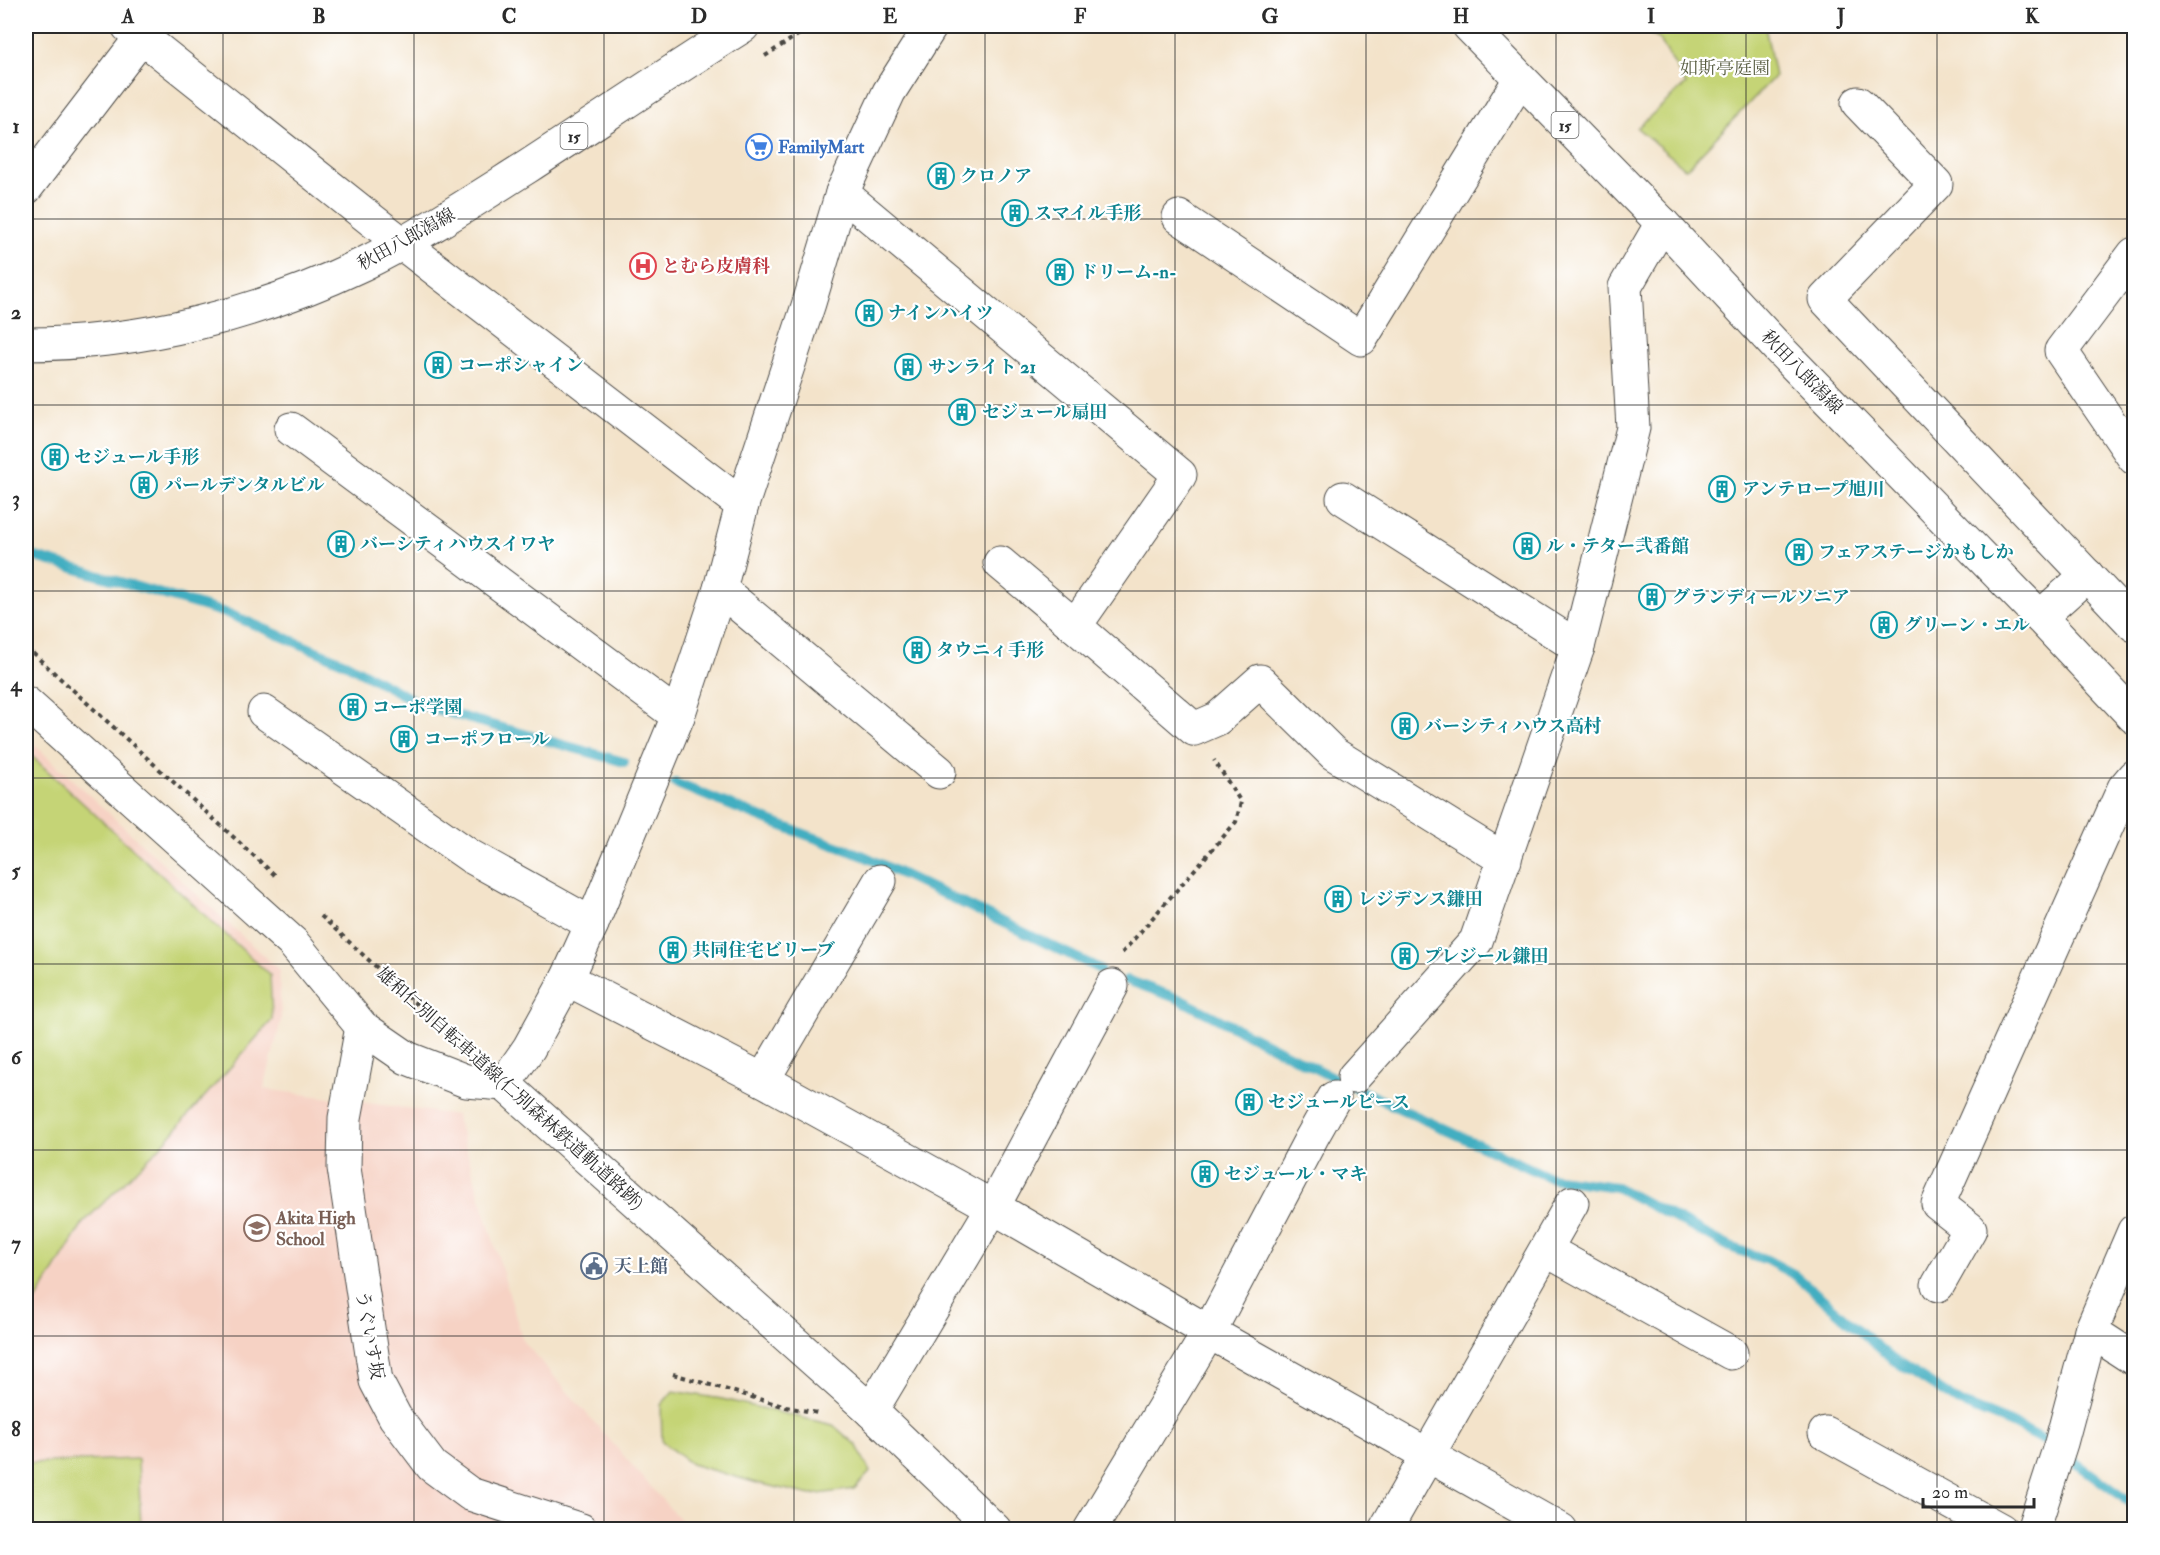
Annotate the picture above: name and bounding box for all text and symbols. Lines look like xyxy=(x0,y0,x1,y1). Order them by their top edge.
text: A xyxy=(121,4,135,29)
text: B xyxy=(312,4,326,29)
text: C xyxy=(502,4,516,29)
text: D xyxy=(691,4,707,29)
text: E xyxy=(883,4,898,29)
text: F xyxy=(1074,4,1087,29)
text: G xyxy=(1262,4,1279,29)
text: H xyxy=(1453,4,1469,29)
text: I xyxy=(1647,4,1655,29)
text: J xyxy=(1836,4,1845,29)
text: K xyxy=(2025,4,2040,29)
park label: 如斯亭庭園 xyxy=(1680,57,1770,80)
road number: 15 xyxy=(1552,112,1578,138)
text: 1 xyxy=(12,114,20,139)
road number: 15 xyxy=(560,123,588,149)
supermarket icon: FamilyMart xyxy=(744,132,774,162)
place label: FamilyMart xyxy=(778,136,864,159)
building icon: クロノア xyxy=(926,161,956,191)
place label: クロノア xyxy=(960,165,1032,188)
building icon: スマイル手形 xyxy=(1000,198,1030,228)
place label: スマイル手形 xyxy=(1034,202,1141,225)
street label: 秋田八郎潟線 xyxy=(353,203,459,276)
hospital icon: とむら皮膚科 xyxy=(628,251,658,281)
place label: とむら皮膚科 xyxy=(662,255,770,278)
building icon: ドリーム-n- xyxy=(1045,257,1075,287)
place label: ドリーム-n- xyxy=(1080,261,1177,284)
building icon: ナインハイツ xyxy=(854,298,884,328)
text: 2 xyxy=(11,300,21,325)
place label: ナインハイツ xyxy=(888,302,993,325)
street label: 秋田八郎潟線 xyxy=(1756,326,1847,419)
building icon: コーポシャイン xyxy=(423,350,453,380)
building icon: サンライト 21 xyxy=(893,352,923,382)
place label: コーポシャイン xyxy=(458,354,584,377)
place label: サンライト 21 xyxy=(928,356,1036,379)
building icon: セジュール扇田 xyxy=(947,397,977,427)
place label: セジュール扇田 xyxy=(982,401,1107,424)
building icon: セジュール手形 xyxy=(40,442,70,472)
place label: セジュール手形 xyxy=(74,446,199,469)
building icon: パールデンタルビル xyxy=(129,470,159,500)
place label: パールデンタルビル xyxy=(164,474,325,497)
building icon: アンテロープ旭川 xyxy=(1707,474,1737,504)
place label: アンテロープ旭川 xyxy=(1742,478,1884,501)
text: 3 xyxy=(12,486,20,511)
building icon: バーシティハウスイワヤ xyxy=(326,529,356,559)
building icon: ル・テター弐番館 xyxy=(1512,531,1542,561)
place label: バーシティハウスイワヤ xyxy=(360,533,555,556)
place label: ル・テター弐番館 xyxy=(1546,535,1689,558)
building icon: フェアステージかもしか xyxy=(1784,537,1814,567)
place label: フェアステージかもしか xyxy=(1818,541,2014,564)
building icon: グランディールソニア xyxy=(1637,582,1667,612)
place label: グランディールソニア xyxy=(1672,586,1850,609)
building icon: グリーン・エル xyxy=(1869,610,1899,640)
place label: グリーン・エル xyxy=(1904,614,2030,637)
building icon: タウニィ手形 xyxy=(902,635,932,665)
place label: タウニィ手形 xyxy=(936,639,1044,662)
text: 4 xyxy=(10,672,23,697)
building icon: コーポ学園 xyxy=(338,692,368,722)
place label: コーポ学園 xyxy=(372,696,462,719)
building icon: バーシティハウス高村 xyxy=(1390,711,1420,741)
place label: バーシティハウス高村 xyxy=(1424,715,1602,738)
building icon: コーポフロール xyxy=(389,724,419,754)
place label: コーポフロール xyxy=(424,728,550,751)
text: 5 xyxy=(12,858,22,883)
building icon: レジデンス鎌田 xyxy=(1323,884,1353,914)
place label: レジデンス鎌田 xyxy=(1358,888,1483,911)
building icon: 共同住宅ビリーブ xyxy=(658,935,688,965)
place label: 共同住宅ビリーブ xyxy=(692,939,835,962)
building icon: プレジール鎌田 xyxy=(1390,941,1420,971)
place label: プレジール鎌田 xyxy=(1424,945,1548,968)
street label: 雄和仁別自転車道線(仁別森林鉄道軌道路跡) xyxy=(371,962,648,1215)
text: 6 xyxy=(11,1045,23,1070)
building icon: セジュールピース xyxy=(1234,1087,1264,1117)
place label: セジュールピース xyxy=(1268,1091,1410,1114)
building icon: セジュール・マキ xyxy=(1190,1159,1220,1189)
place label: セジュール・マキ xyxy=(1224,1163,1367,1186)
place label: Akita High School xyxy=(275,1207,356,1251)
school or university icon: Akita High School xyxy=(242,1213,272,1243)
text: 7 xyxy=(11,1231,21,1256)
public building icon: 天上館 xyxy=(579,1251,609,1281)
place label: 天上館 xyxy=(614,1255,668,1278)
street label: うぐいす坂 xyxy=(350,1289,389,1381)
text: 8 xyxy=(11,1417,21,1442)
scale bar xyxy=(1923,1471,2034,1509)
text: 20 m xyxy=(1932,1481,1968,1504)

